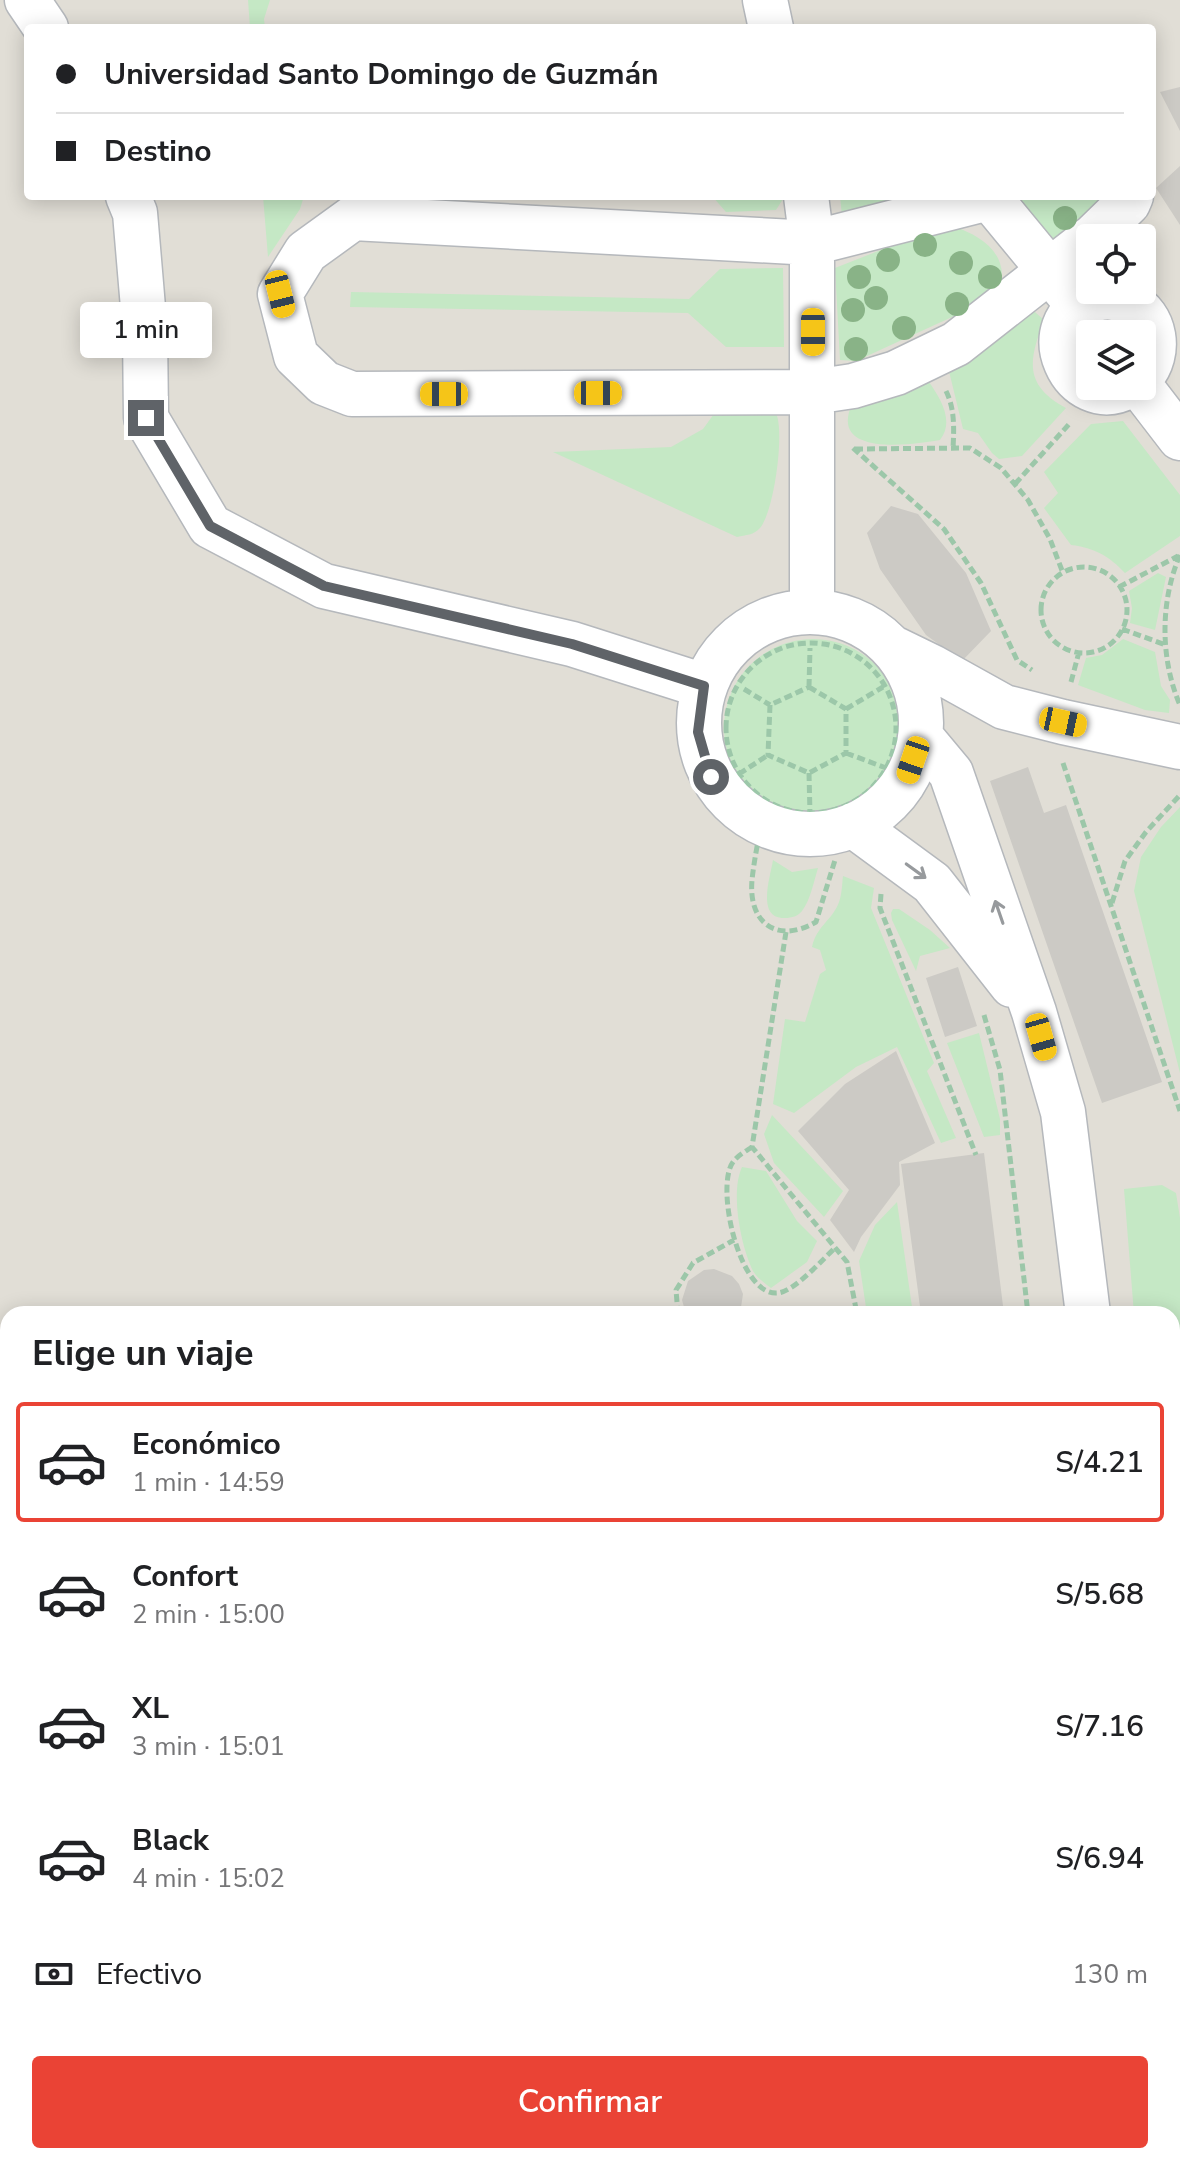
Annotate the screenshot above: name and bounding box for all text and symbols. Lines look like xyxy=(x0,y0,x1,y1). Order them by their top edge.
text: Universidad Santo Domingo de Guzmán xyxy=(104,54,659,95)
text: Destino xyxy=(104,131,212,172)
map controls xyxy=(1076,224,1156,400)
button: locate xyxy=(1076,224,1156,304)
car xyxy=(263,268,297,320)
callout: 1 min xyxy=(80,302,212,358)
car xyxy=(801,308,825,356)
text: 1 min xyxy=(113,312,179,347)
button: layers xyxy=(1076,320,1156,400)
car xyxy=(574,381,622,405)
car xyxy=(420,382,468,406)
route end xyxy=(128,400,164,436)
car xyxy=(1037,705,1089,739)
car xyxy=(894,733,932,787)
route start xyxy=(693,759,729,795)
one-way arrow xyxy=(904,863,926,879)
one-way arrow xyxy=(990,900,1005,925)
car xyxy=(1023,1011,1059,1063)
text: Elige un viaje xyxy=(32,1329,253,1378)
text: Económico xyxy=(132,1424,281,1465)
icon: car xyxy=(36,1426,108,1498)
text: S/4.21 xyxy=(1055,1442,1144,1483)
text: 1 min · 14:59 xyxy=(132,1465,285,1500)
text: Confort xyxy=(132,1556,238,1597)
icon: car xyxy=(36,1558,108,1630)
text: S/5.68 xyxy=(1055,1574,1144,1615)
text: 2 min · 15:00 xyxy=(132,1597,285,1632)
text: XL xyxy=(132,1688,169,1729)
icon: car xyxy=(36,1690,108,1762)
text: S/7.16 xyxy=(1055,1706,1144,1747)
text: 3 min · 15:01 xyxy=(132,1729,285,1764)
text: Black xyxy=(132,1820,209,1861)
icon: car xyxy=(36,1822,108,1894)
text: S/6.94 xyxy=(1055,1838,1144,1879)
text: 4 min · 15:02 xyxy=(132,1861,285,1896)
icon: cash xyxy=(32,1952,76,1996)
text: Efectivo xyxy=(96,1954,202,1995)
text: 130 m xyxy=(1072,1957,1148,1992)
button: Confirmar xyxy=(32,2056,1148,2148)

